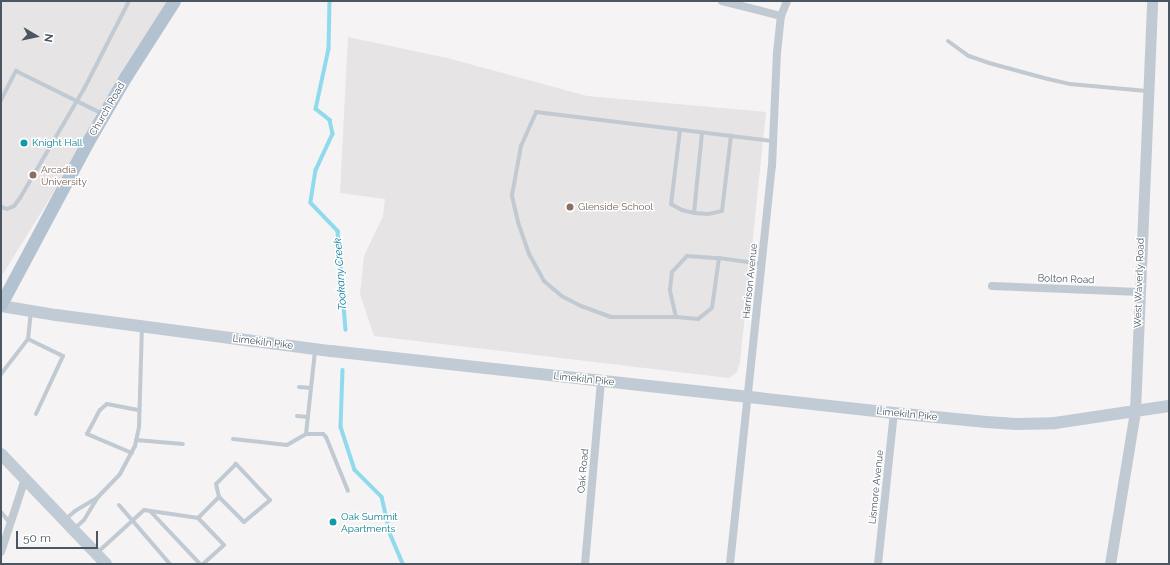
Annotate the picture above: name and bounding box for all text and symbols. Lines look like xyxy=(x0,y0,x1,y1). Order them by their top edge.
north arrow xyxy=(16,16,56,56)
text: N xyxy=(41,33,55,43)
street label: Church Road xyxy=(87,80,127,138)
place label: Knight Hall xyxy=(32,137,83,149)
marker: Knight Hall xyxy=(19,138,29,148)
place label: Arcadia University xyxy=(41,163,87,186)
marker: Arcadia University xyxy=(28,170,38,180)
place label: Glenside School xyxy=(578,201,653,213)
marker: Glenside School xyxy=(565,202,575,212)
water label: Tookany Creek xyxy=(332,237,350,311)
street label: West Waverly Road xyxy=(1131,237,1147,329)
street label: Harrison Avenue xyxy=(740,242,760,320)
street label: Bolton Road xyxy=(1037,272,1095,286)
street label: Limekiln Pike xyxy=(232,332,294,352)
street label: Limekiln Pike xyxy=(553,370,615,388)
street label: Limekiln Pike xyxy=(876,405,938,423)
street label: Oak Road xyxy=(575,448,591,494)
street label: Lismore Avenue xyxy=(866,449,886,525)
place label: Oak Summit Apartments xyxy=(341,510,398,534)
marker: Oak Summit Apartments xyxy=(328,517,338,527)
scale bar xyxy=(18,523,100,549)
text: 50 m xyxy=(23,531,51,545)

